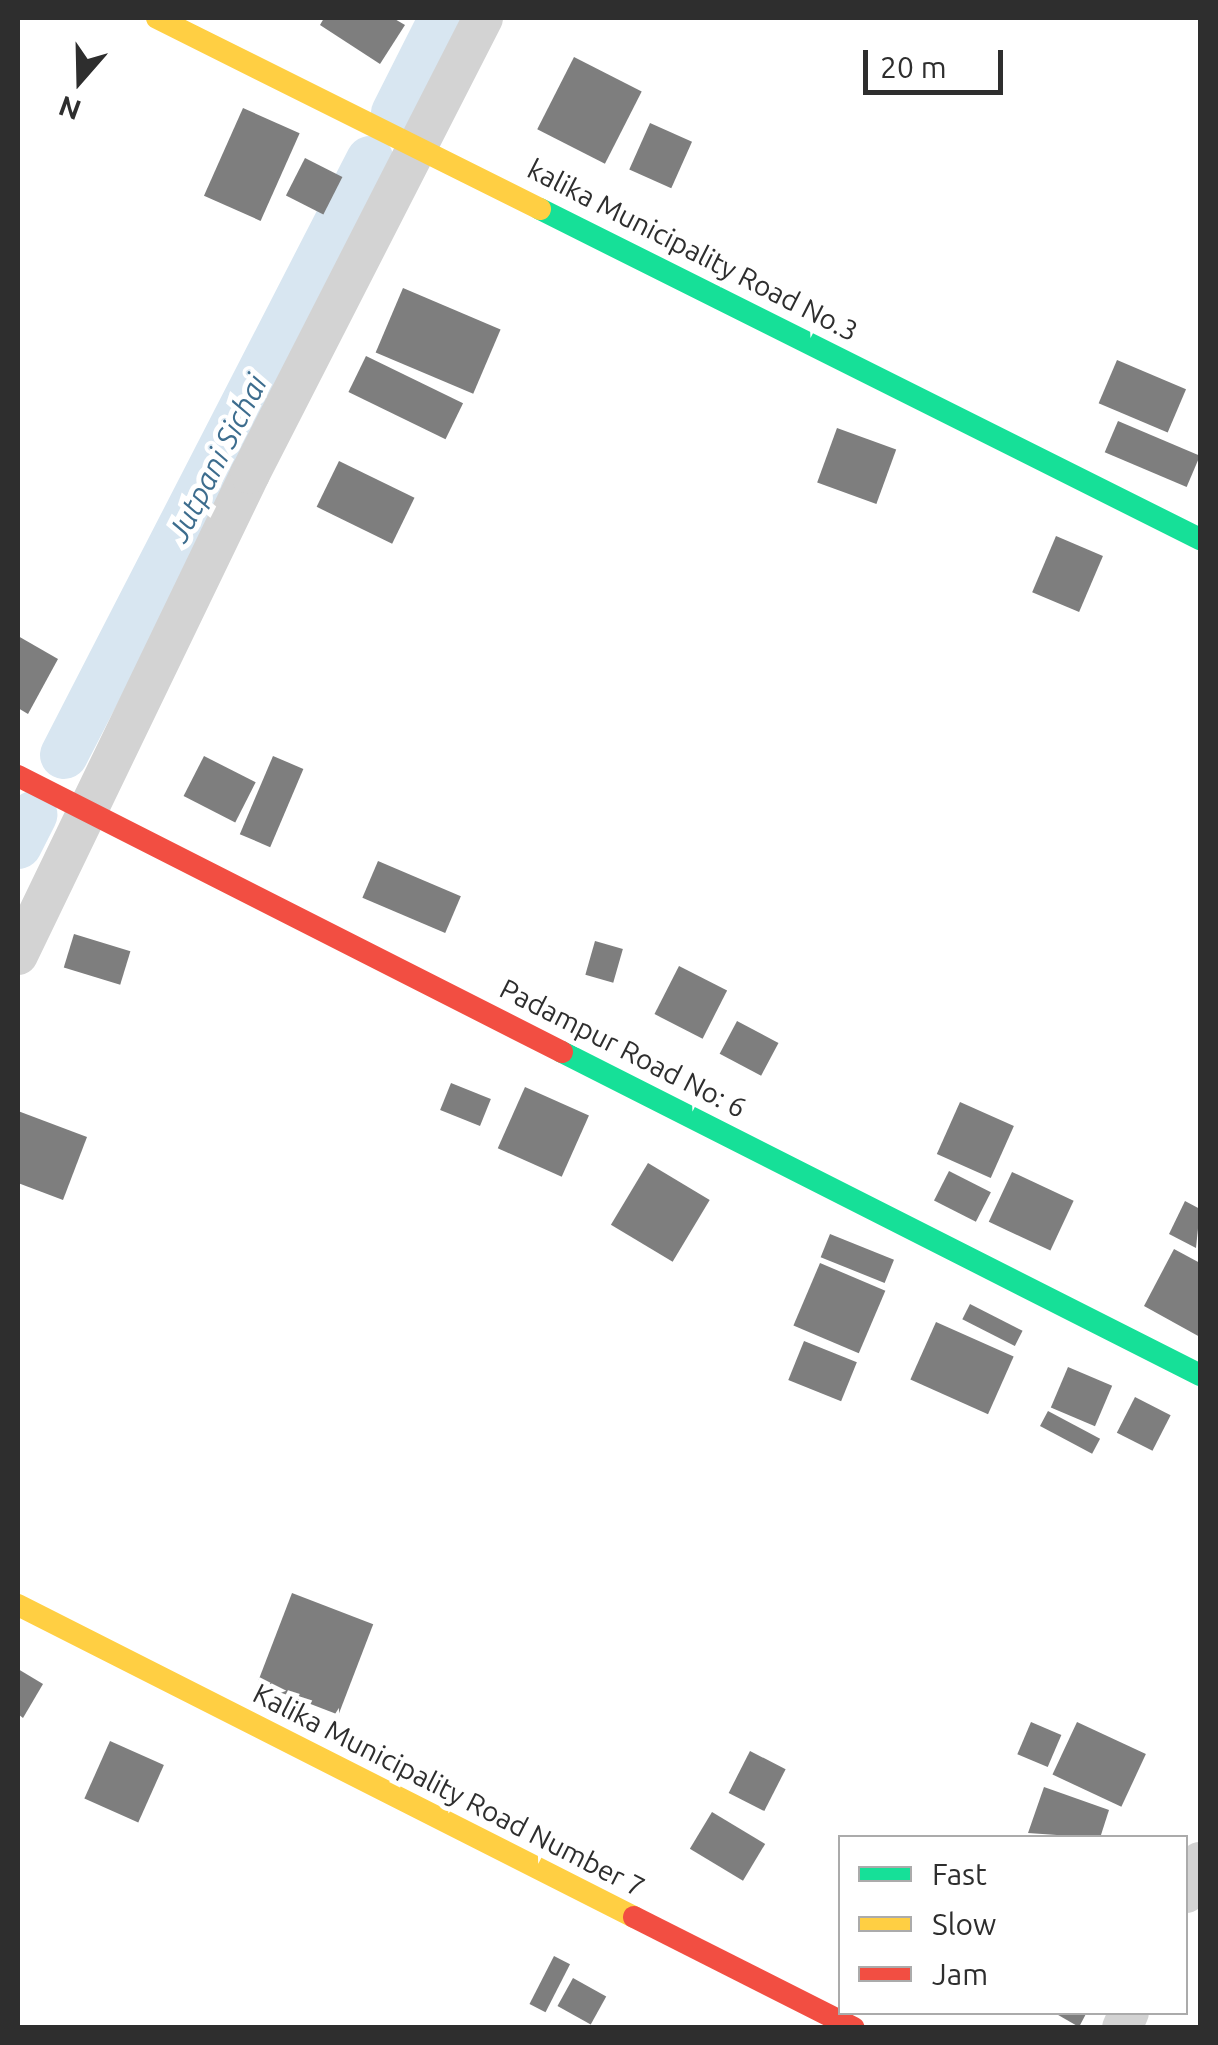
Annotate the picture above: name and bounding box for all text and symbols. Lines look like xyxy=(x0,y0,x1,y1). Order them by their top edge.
north arrow xyxy=(30,30,130,130)
scale bar xyxy=(868,30,1008,92)
text: 20 m xyxy=(880,50,947,84)
text: N xyxy=(54,91,85,127)
street label: kalika Municipality Road No.3 xyxy=(522,152,864,348)
water label: Jutpani Sichai xyxy=(160,369,274,547)
street label: Padampur Road No: 6 xyxy=(494,971,752,1125)
street label: Kalika Municipality Road Number 7 xyxy=(248,1676,650,1904)
legend xyxy=(838,1835,1188,2015)
text: Fast xyxy=(932,1857,987,1891)
text: Slow xyxy=(932,1907,996,1941)
text: Jam xyxy=(932,1957,988,1991)

